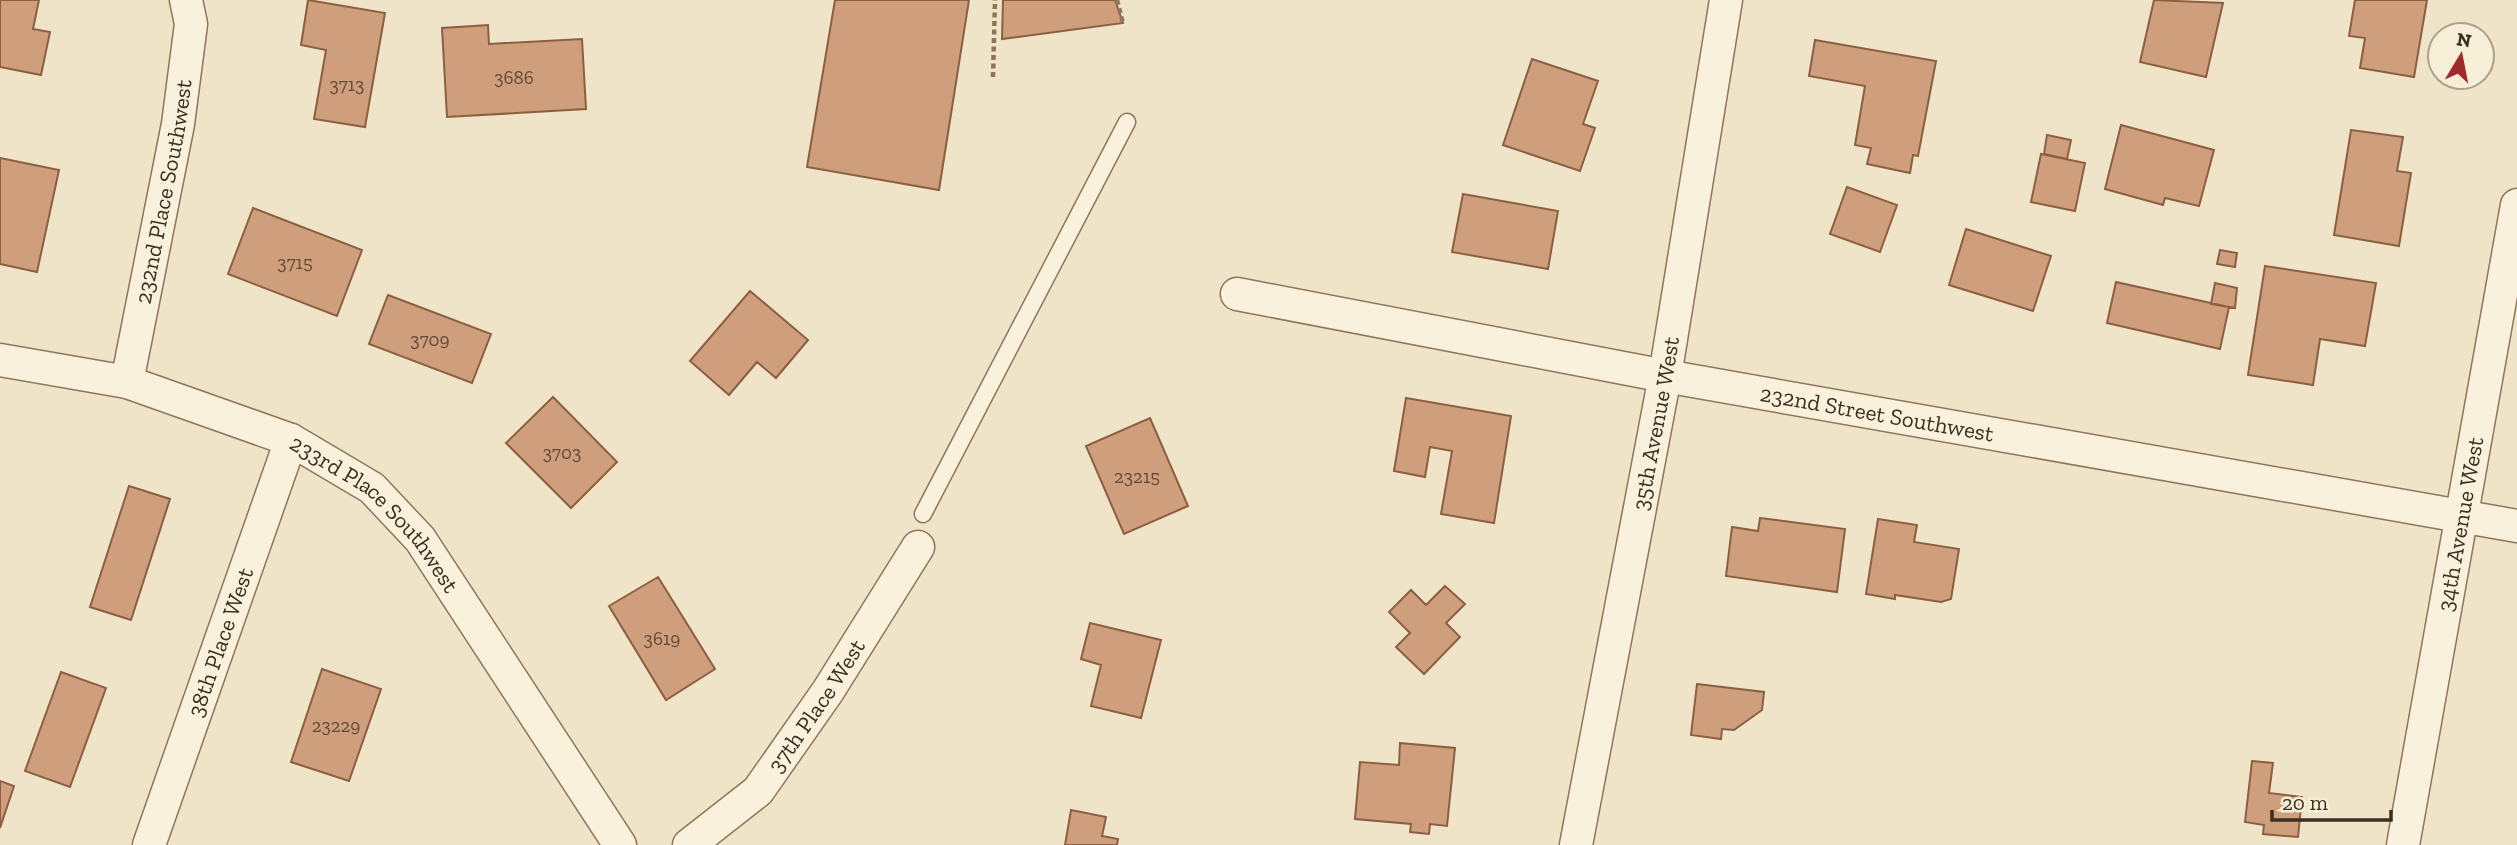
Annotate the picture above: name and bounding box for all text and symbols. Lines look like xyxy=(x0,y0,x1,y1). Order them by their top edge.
north arrow xyxy=(2426,21,2496,91)
text: N xyxy=(2455,27,2473,52)
house number: 3686 xyxy=(494,66,534,89)
house number: 3713 xyxy=(330,73,364,96)
street label: 232nd Place Southwest xyxy=(129,77,198,306)
house number: 3715 xyxy=(277,251,313,274)
house number: 3709 xyxy=(410,328,450,351)
street label: 35th Avenue West xyxy=(1626,334,1685,513)
street label: 232nd Street Southwest xyxy=(1758,379,1996,448)
street label: 233rd Place Southwest xyxy=(285,429,465,598)
street label: 34th Avenue West xyxy=(2431,434,2490,613)
house number: 3703 xyxy=(543,441,581,464)
house number: 23215 xyxy=(1114,465,1160,488)
street label: 38th Place West xyxy=(181,563,259,720)
house number: 3619 xyxy=(644,627,680,650)
street label: 37th Place West xyxy=(761,633,871,778)
house number: 23229 xyxy=(312,714,360,737)
scale bar xyxy=(2272,778,2391,822)
text: 20 m xyxy=(2282,790,2328,815)

